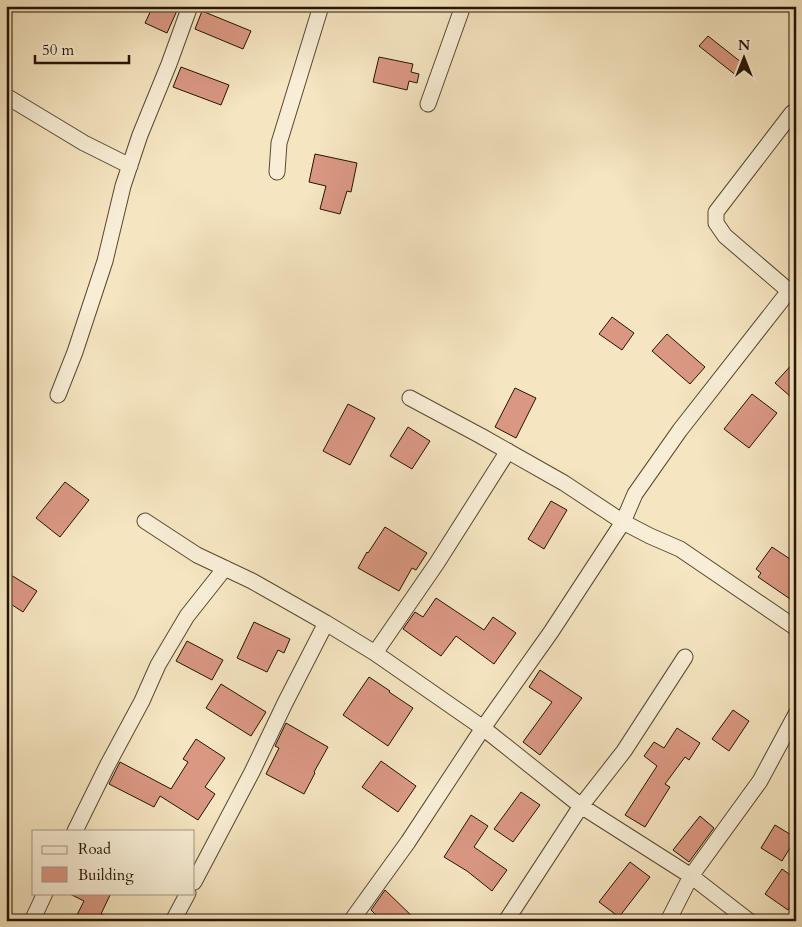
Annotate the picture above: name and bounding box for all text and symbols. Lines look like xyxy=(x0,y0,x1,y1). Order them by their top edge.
scale bar xyxy=(35,32,129,64)
north arrow xyxy=(720,32,770,82)
text: N xyxy=(738,36,750,55)
text: 50 m xyxy=(42,40,74,60)
legend xyxy=(32,830,195,894)
text: Road xyxy=(78,839,111,859)
text: Building xyxy=(78,865,134,885)

